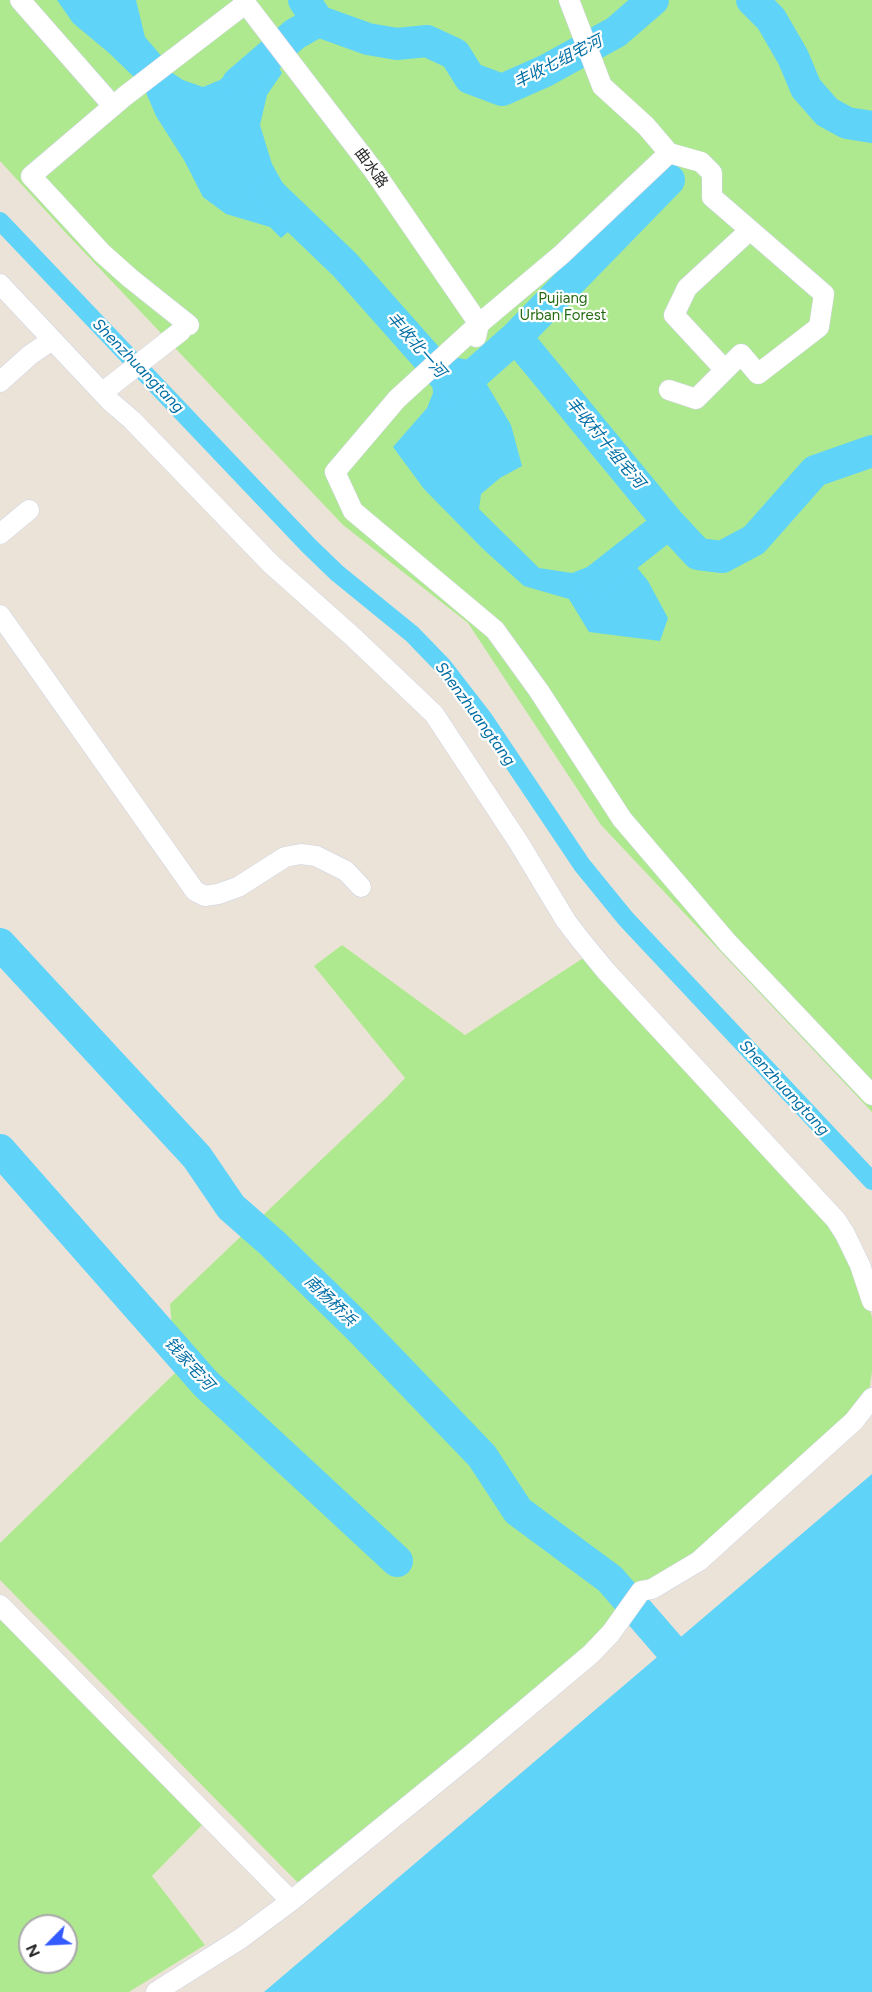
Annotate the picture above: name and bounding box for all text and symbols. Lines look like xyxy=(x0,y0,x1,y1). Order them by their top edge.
water label: 丰收七组宅河 xyxy=(511,32,605,92)
street label: 曲水路 xyxy=(350,145,392,191)
park label: Pujiang Urban Forest xyxy=(520,290,606,325)
water label: 丰收北一河 xyxy=(383,309,449,381)
water label: Shenzhuangtang xyxy=(88,315,188,417)
water label: 丰收村十组宅河 xyxy=(562,394,648,492)
water label: Shenzhuangtang xyxy=(431,658,519,770)
water label: Shenzhuangtang xyxy=(735,1036,833,1140)
water label: 南杨桥浜 xyxy=(300,1272,360,1330)
water label: 钱家宅河 xyxy=(160,1334,218,1394)
north arrow xyxy=(18,1914,78,1974)
text: N xyxy=(22,1941,44,1960)

